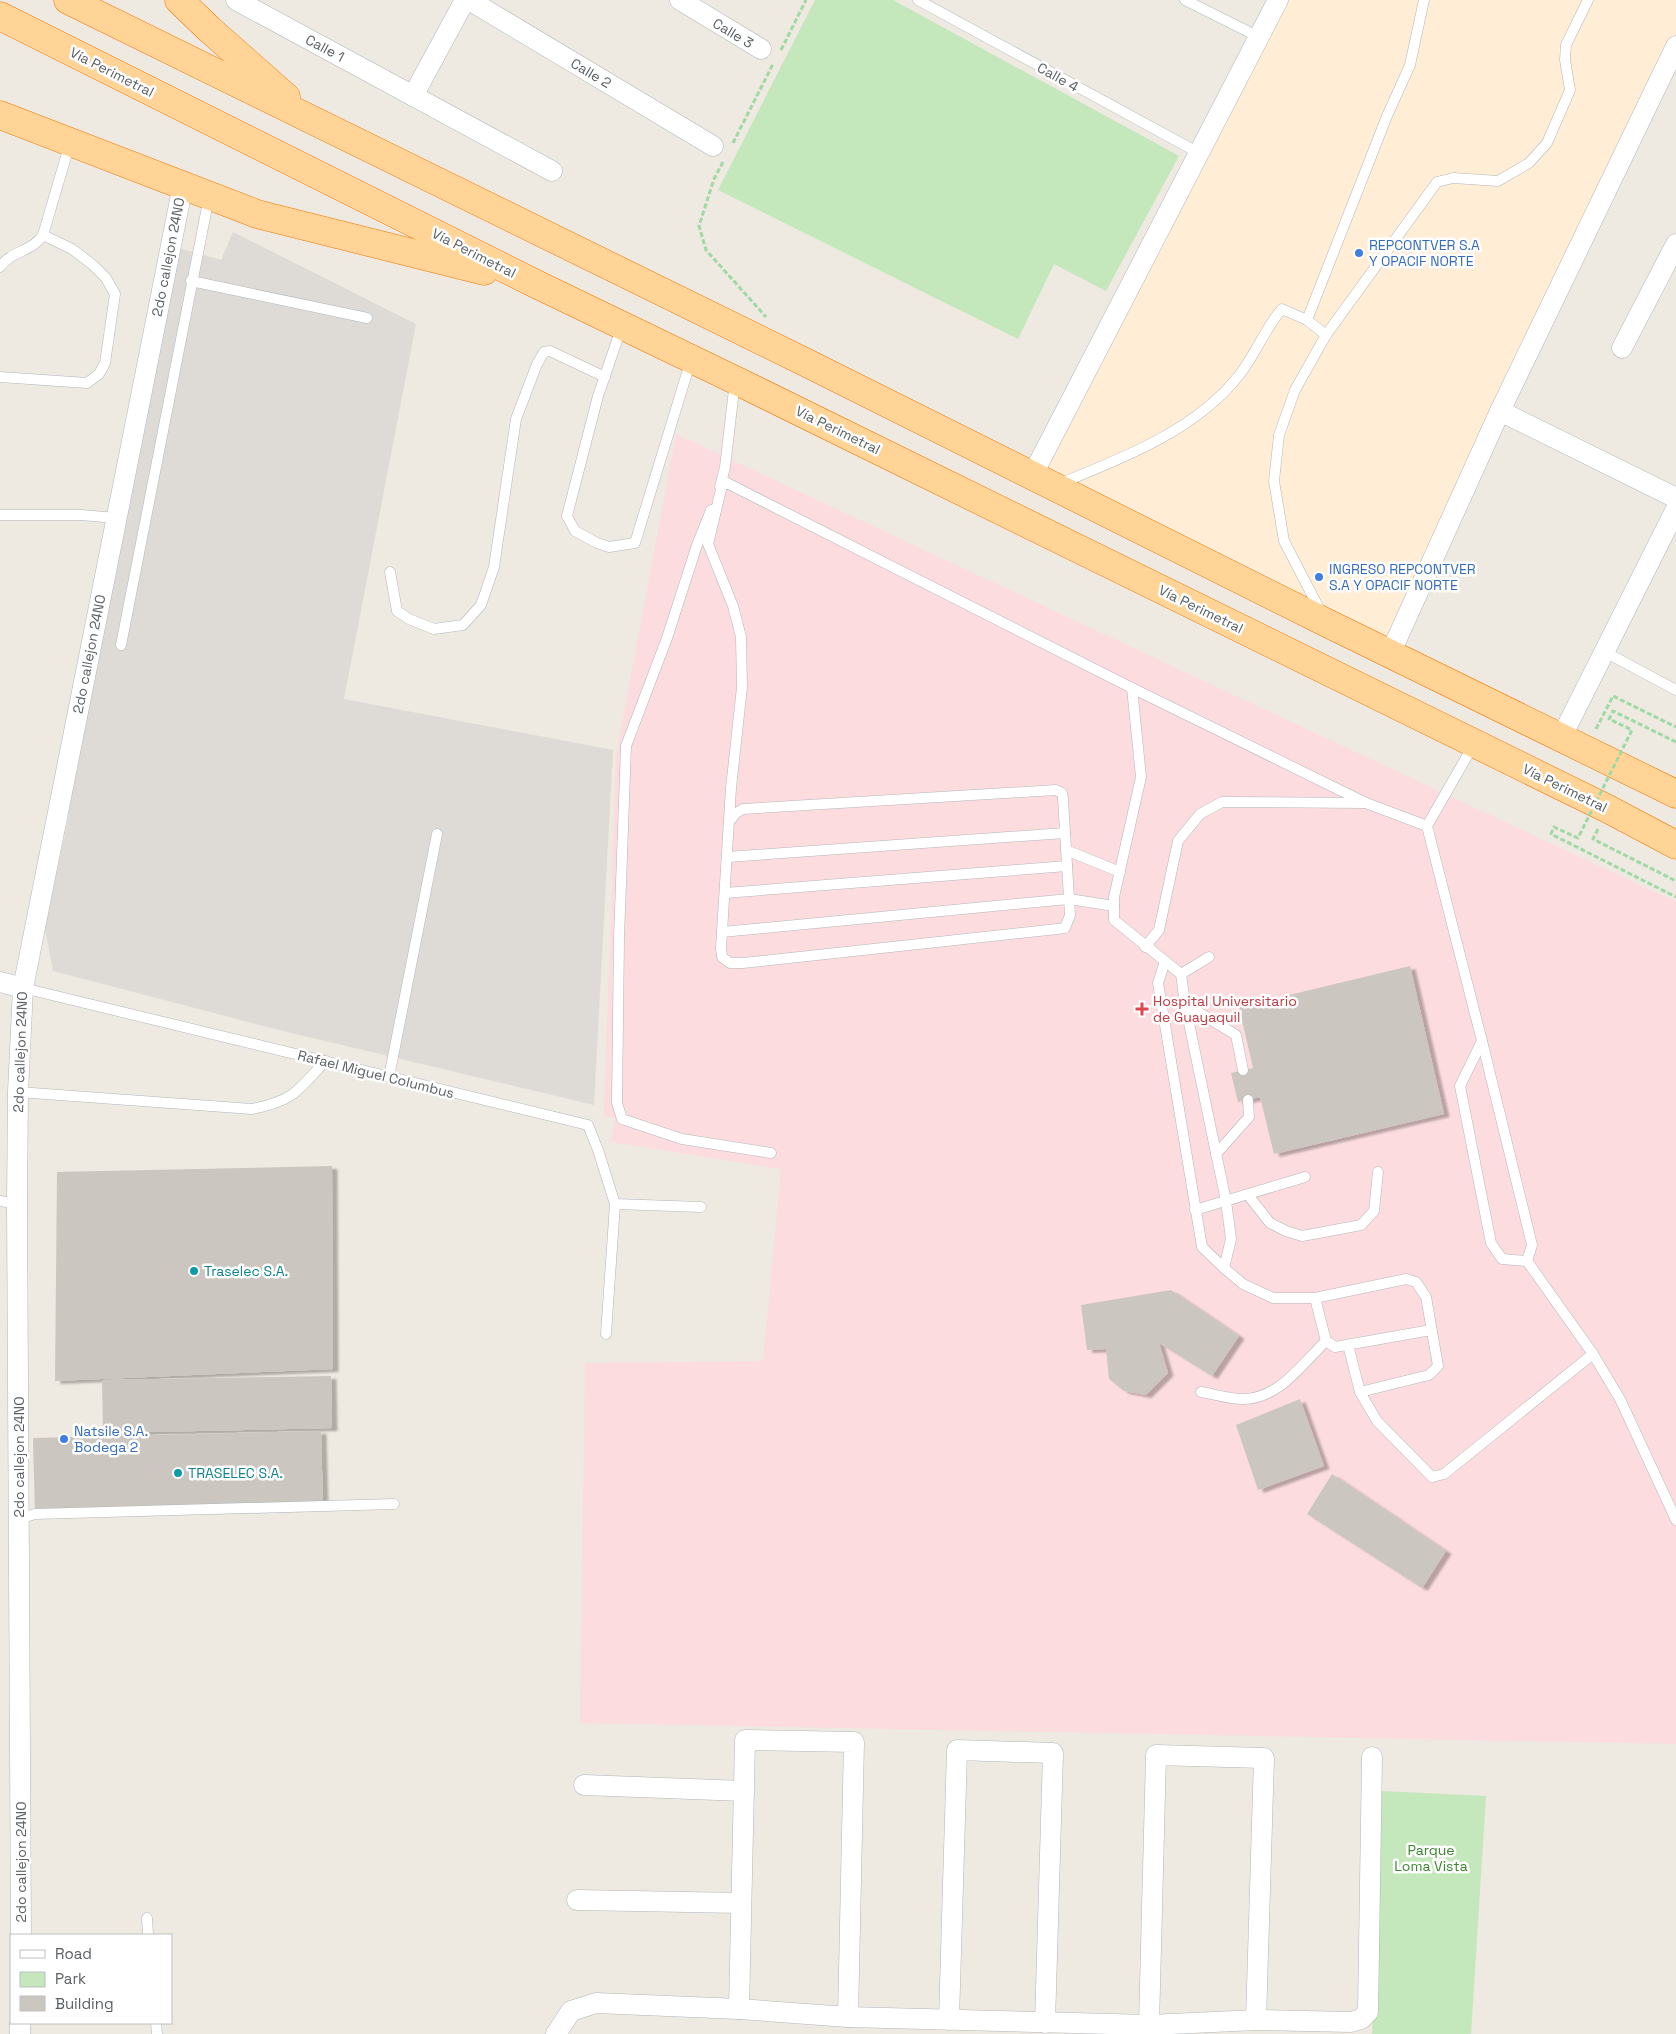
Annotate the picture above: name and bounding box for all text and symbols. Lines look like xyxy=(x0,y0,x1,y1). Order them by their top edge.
street label: Calle 3 xyxy=(709,14,757,52)
street label: Calle 1 xyxy=(302,30,348,66)
street label: Vía Perimetral xyxy=(67,43,157,101)
street label: Calle 2 xyxy=(567,54,615,92)
street label: Calle 4 xyxy=(1034,58,1082,96)
street label: 2do callejon 24NO xyxy=(148,196,188,318)
street label: Vía Perimetral xyxy=(429,224,519,282)
place label: REPCONTVER S.A Y OPACIF NORTE xyxy=(1369,236,1480,270)
marker: REPCONTVER S.A Y OPACIF NORTE xyxy=(1353,247,1365,259)
street label: Vía Perimetral xyxy=(793,402,883,458)
place label: INGRESO REPCONTVER S.A Y OPACIF NORTE xyxy=(1329,560,1476,594)
marker: INGRESO REPCONTVER S.A Y OPACIF NORTE xyxy=(1313,571,1325,583)
street label: Vía Perimetral xyxy=(1156,581,1246,637)
street label: 2do callejon 24NO xyxy=(69,593,109,715)
street label: Vía Perimetral xyxy=(1520,760,1610,816)
street label: 2do callejon 24NO xyxy=(9,991,31,1113)
place label: Hospital Universitario de Guayaquil xyxy=(1153,992,1297,1026)
marker: Hospital Universitario de Guayaquil xyxy=(1135,1002,1149,1016)
street label: Rafael Miguel Columbus xyxy=(296,1046,456,1102)
place label: Traselec S.A. xyxy=(204,1262,288,1280)
marker: Traselec S.A. xyxy=(188,1265,200,1277)
street label: 2do callejon 24NO xyxy=(10,1396,28,1518)
place label: Natsile S.A. Bodega 2 xyxy=(74,1422,148,1456)
marker: Natsile S.A. Bodega 2 xyxy=(58,1433,70,1445)
place label: TRASELEC S.A. xyxy=(188,1464,283,1482)
marker: TRASELEC S.A. xyxy=(172,1467,184,1479)
street label: 2do callejon 24NO xyxy=(12,1801,30,1923)
park label: Parque Loma Vista xyxy=(1394,1841,1468,1875)
legend xyxy=(10,1934,172,2024)
text: Road xyxy=(55,1944,92,1963)
text: Park xyxy=(55,1969,86,1988)
text: Building xyxy=(55,1994,114,2013)

